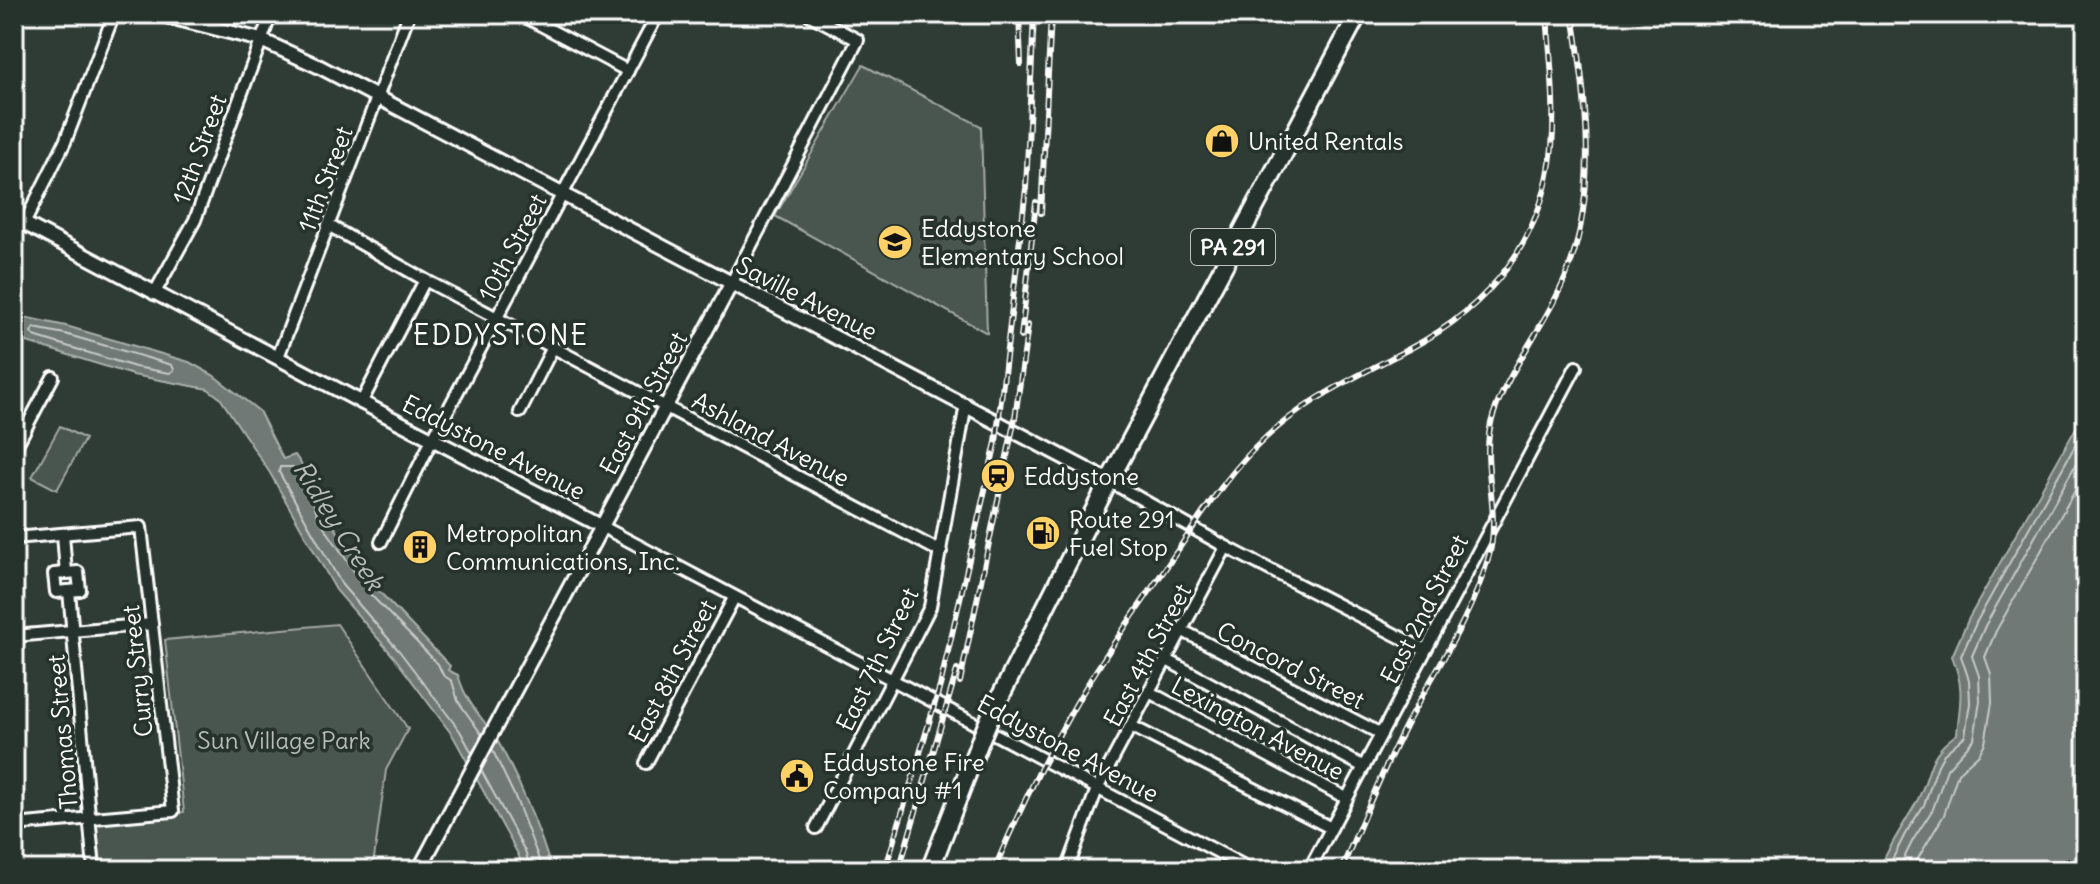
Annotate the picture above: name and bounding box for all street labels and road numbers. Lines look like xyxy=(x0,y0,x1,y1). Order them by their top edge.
street label: 12th Street xyxy=(165,90,233,208)
street label: 11th Street xyxy=(291,122,359,236)
street label: 10th Street xyxy=(471,188,553,306)
road number: PA 291 xyxy=(1191,229,1275,265)
street label: Saville Avenue xyxy=(732,250,882,346)
street label: East 9th Street xyxy=(593,326,693,480)
street label: Ashland Avenue xyxy=(687,385,855,493)
street label: Eddystone Avenue xyxy=(398,388,590,506)
street label: East 2nd Street xyxy=(1374,530,1474,688)
street label: East 4th Street xyxy=(1097,578,1197,732)
street label: East 7th Street xyxy=(829,582,925,736)
street label: East 8th Street xyxy=(622,594,722,748)
street label: Curry Street xyxy=(115,604,159,738)
street label: Concord Street xyxy=(1212,615,1370,715)
street label: Thomas Street xyxy=(40,653,84,811)
street label: Lexington Avenue xyxy=(1166,670,1350,786)
street label: Eddystone Avenue xyxy=(972,688,1164,808)

